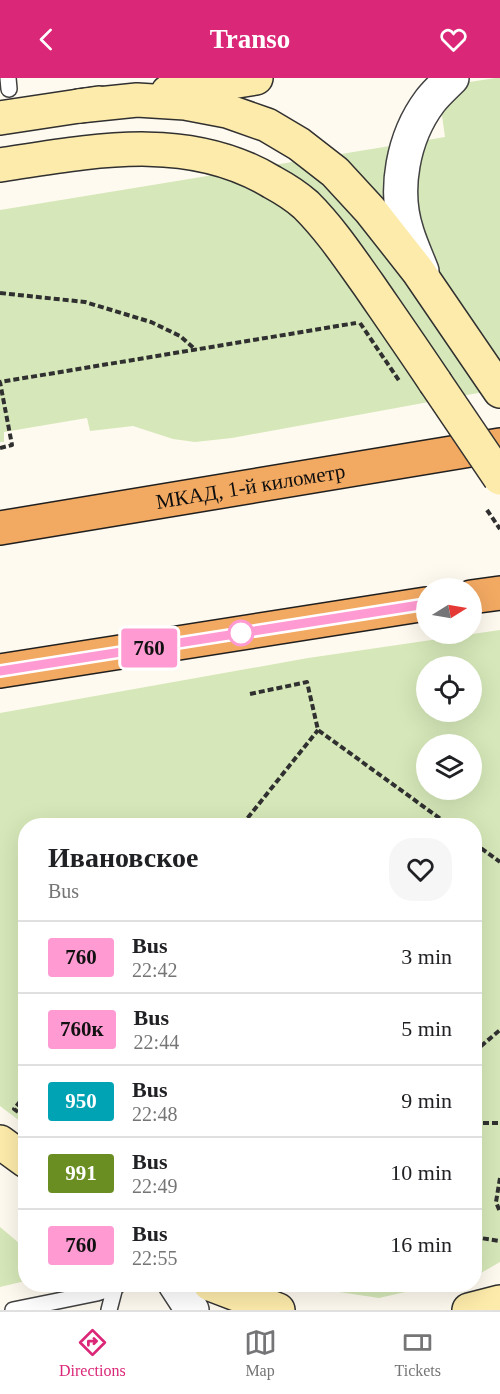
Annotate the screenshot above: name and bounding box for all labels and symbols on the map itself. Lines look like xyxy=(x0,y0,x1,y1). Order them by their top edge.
street label: МКАД, 1-й километр xyxy=(154,459,347,514)
north arrow xyxy=(416,578,482,644)
unlabelled marker xyxy=(228,620,254,646)
line badge: 760 xyxy=(114,628,184,668)

